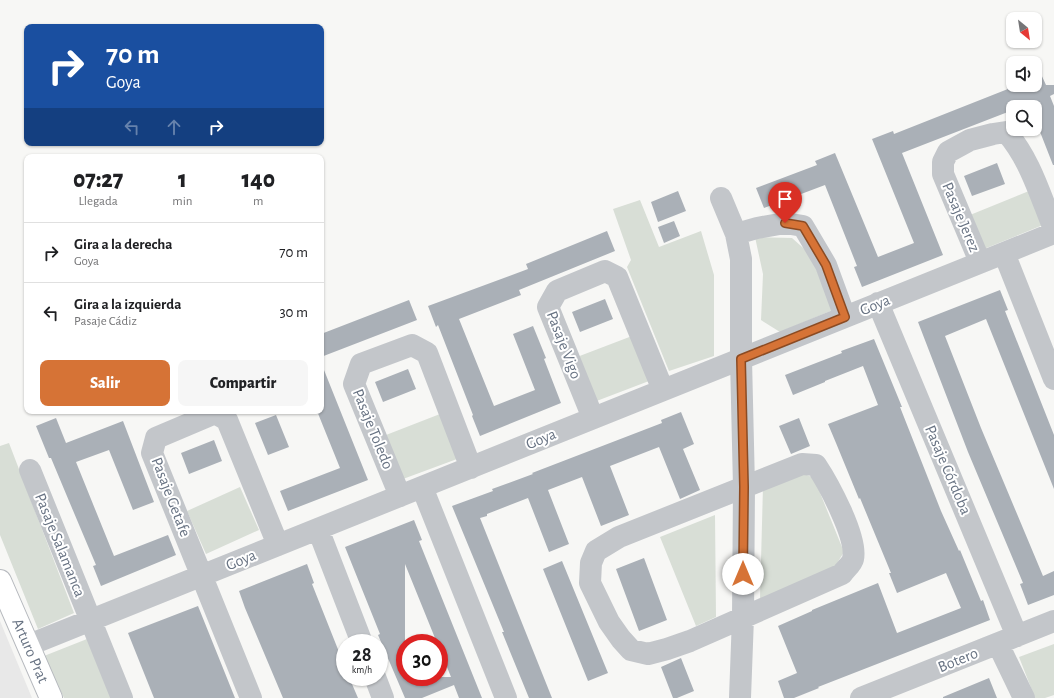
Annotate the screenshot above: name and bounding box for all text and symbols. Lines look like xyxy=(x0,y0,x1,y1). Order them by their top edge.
north arrow xyxy=(1006,12,1042,48)
map controls xyxy=(1006,12,1042,136)
icon: right xyxy=(40,40,92,92)
text: 70 m xyxy=(106,41,160,69)
button: sound xyxy=(1006,56,1042,92)
text: Goya xyxy=(106,74,141,92)
button: search xyxy=(1006,100,1042,136)
icon: left xyxy=(121,116,143,138)
icon: ahead xyxy=(163,116,185,138)
icon: right xyxy=(205,116,227,138)
text: 07:27 xyxy=(73,168,123,192)
text: 1 xyxy=(178,168,187,192)
text: 140 xyxy=(241,168,275,192)
street label: Pasaje Jerez xyxy=(938,180,983,255)
pin xyxy=(768,182,802,223)
icon: arrive xyxy=(774,188,796,210)
text: Llegada xyxy=(78,195,118,208)
text: min xyxy=(172,195,193,208)
text: m xyxy=(253,195,263,208)
text: Gira a la derecha xyxy=(74,237,173,252)
icon: right xyxy=(40,242,62,264)
text: 70 m xyxy=(279,245,308,260)
text: Goya xyxy=(74,255,99,268)
street label: Goya xyxy=(858,292,893,319)
text: Gira a la izquierda xyxy=(74,297,181,312)
icon: left xyxy=(40,302,62,324)
text: 30 m xyxy=(279,305,308,320)
street label: Pasaje Vigo xyxy=(543,309,584,382)
text: Pasaje Cádiz xyxy=(74,315,137,328)
button: Salir xyxy=(40,360,170,406)
button: Compartir xyxy=(178,360,308,406)
street label: Pasaje Toledo xyxy=(349,387,396,472)
street label: Pasaje Córdoba xyxy=(921,423,974,517)
street label: Goya xyxy=(524,426,559,453)
street label: Pasaje Getafe xyxy=(148,455,193,539)
street label: Pasaje Salamanca xyxy=(31,491,88,600)
street label: Goya xyxy=(224,547,259,574)
position arrow xyxy=(722,553,764,595)
street label: Arturo Prat xyxy=(9,616,51,685)
speed limit sign: 30 xyxy=(396,634,448,686)
text: 28 xyxy=(352,645,372,665)
street label: Botero xyxy=(936,645,980,675)
text: km/h xyxy=(352,665,372,675)

